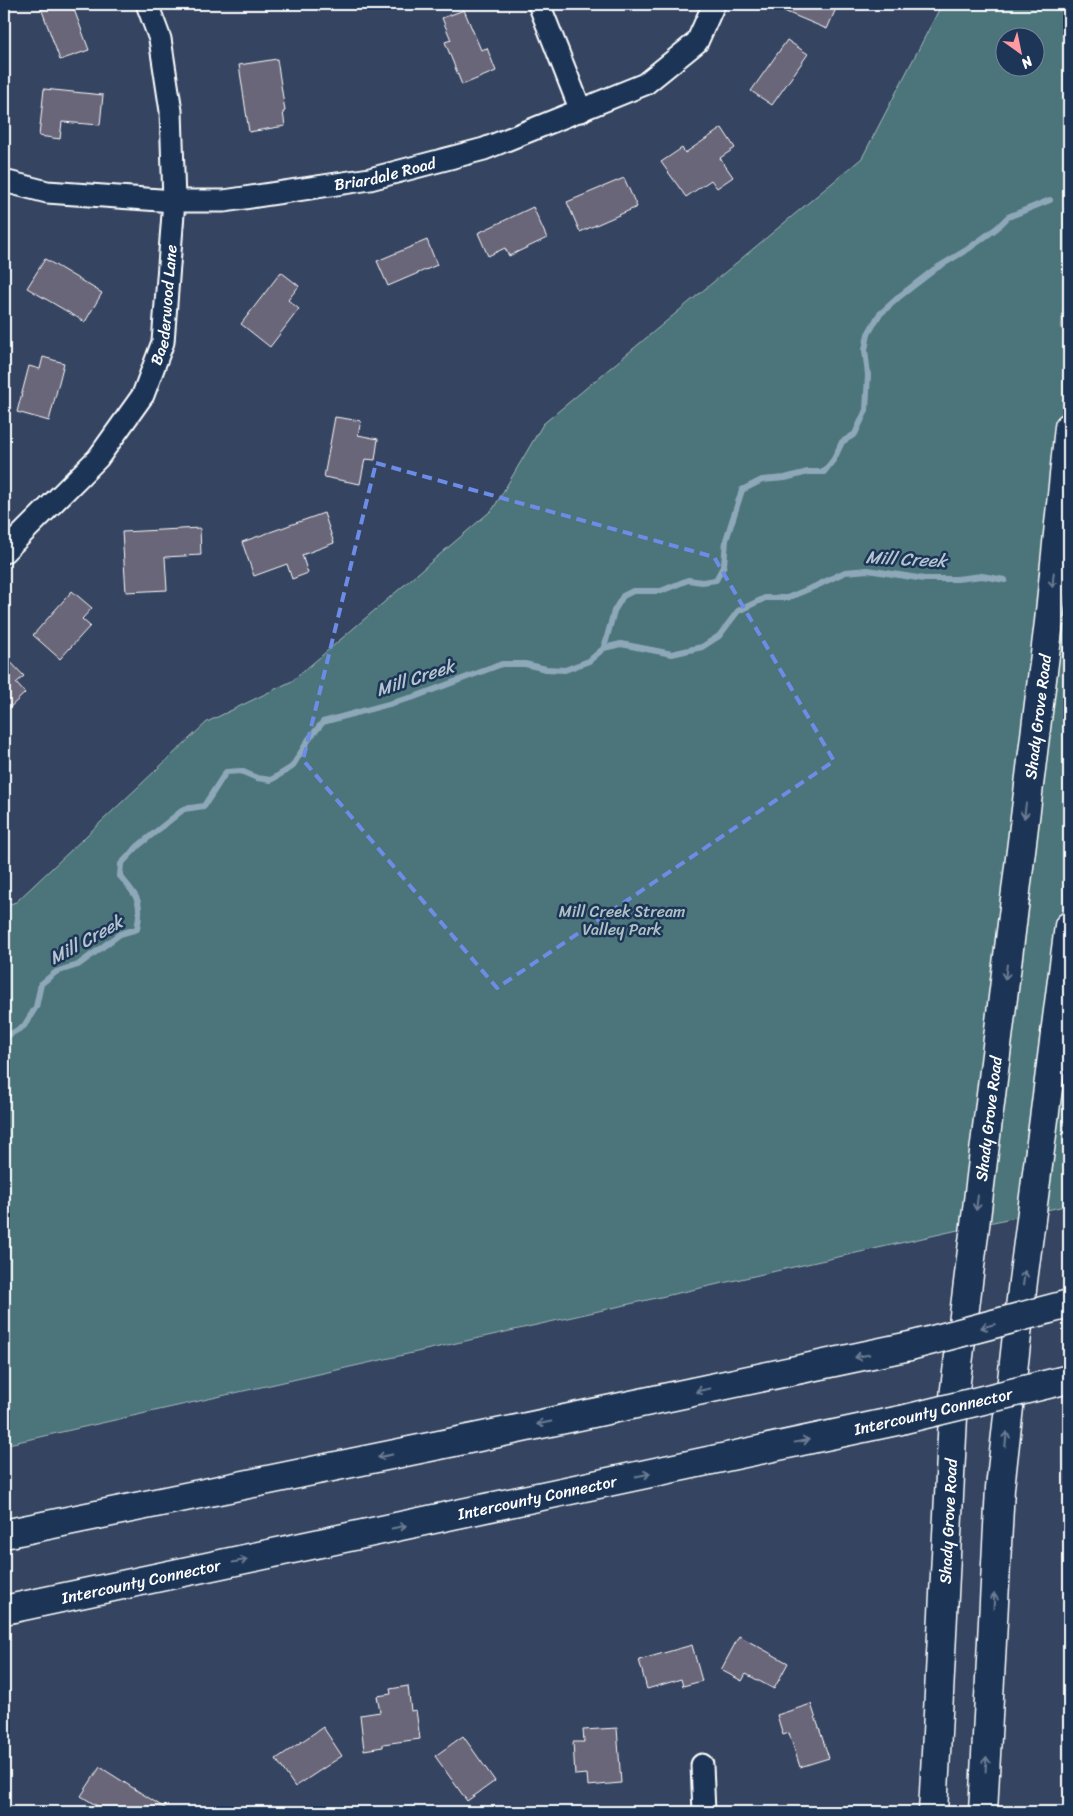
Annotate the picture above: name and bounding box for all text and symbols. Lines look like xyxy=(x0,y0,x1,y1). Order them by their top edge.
north arrow xyxy=(996,28,1046,78)
text: N xyxy=(1016,49,1039,76)
street label: Briardale Road xyxy=(332,148,441,199)
street label: Baederwood Lane xyxy=(142,244,186,369)
water label: Mill Creek xyxy=(865,541,950,577)
one-way arrow xyxy=(1048,572,1058,588)
water label: Mill Creek xyxy=(372,650,461,706)
street label: Shady Grove Road xyxy=(1016,651,1060,781)
one-way arrow xyxy=(1020,803,1030,819)
park label: Mill Creek Stream Valley Park xyxy=(559,897,685,944)
water label: Mill Creek xyxy=(43,905,131,974)
one-way arrow xyxy=(1001,964,1011,980)
street label: Shady Grove Road xyxy=(967,1053,1011,1183)
one-way arrow xyxy=(972,1195,982,1211)
one-way arrow xyxy=(1019,1270,1029,1286)
one-way arrow xyxy=(981,1321,997,1331)
one-way arrow xyxy=(855,1352,871,1361)
street label: Intercounty Connector xyxy=(850,1379,1017,1444)
one-way arrow xyxy=(696,1386,712,1395)
one-way arrow xyxy=(537,1419,553,1429)
one-way arrow xyxy=(1001,1432,1011,1448)
one-way arrow xyxy=(794,1436,810,1445)
one-way arrow xyxy=(377,1452,393,1461)
street label: Shady Grove Road xyxy=(931,1456,966,1585)
street label: Intercounty Connector xyxy=(454,1466,621,1529)
one-way arrow xyxy=(635,1470,651,1479)
one-way arrow xyxy=(390,1522,406,1531)
street label: Intercounty Connector xyxy=(58,1550,225,1613)
one-way arrow xyxy=(231,1555,247,1565)
one-way arrow xyxy=(990,1594,999,1610)
one-way arrow xyxy=(981,1756,990,1772)

